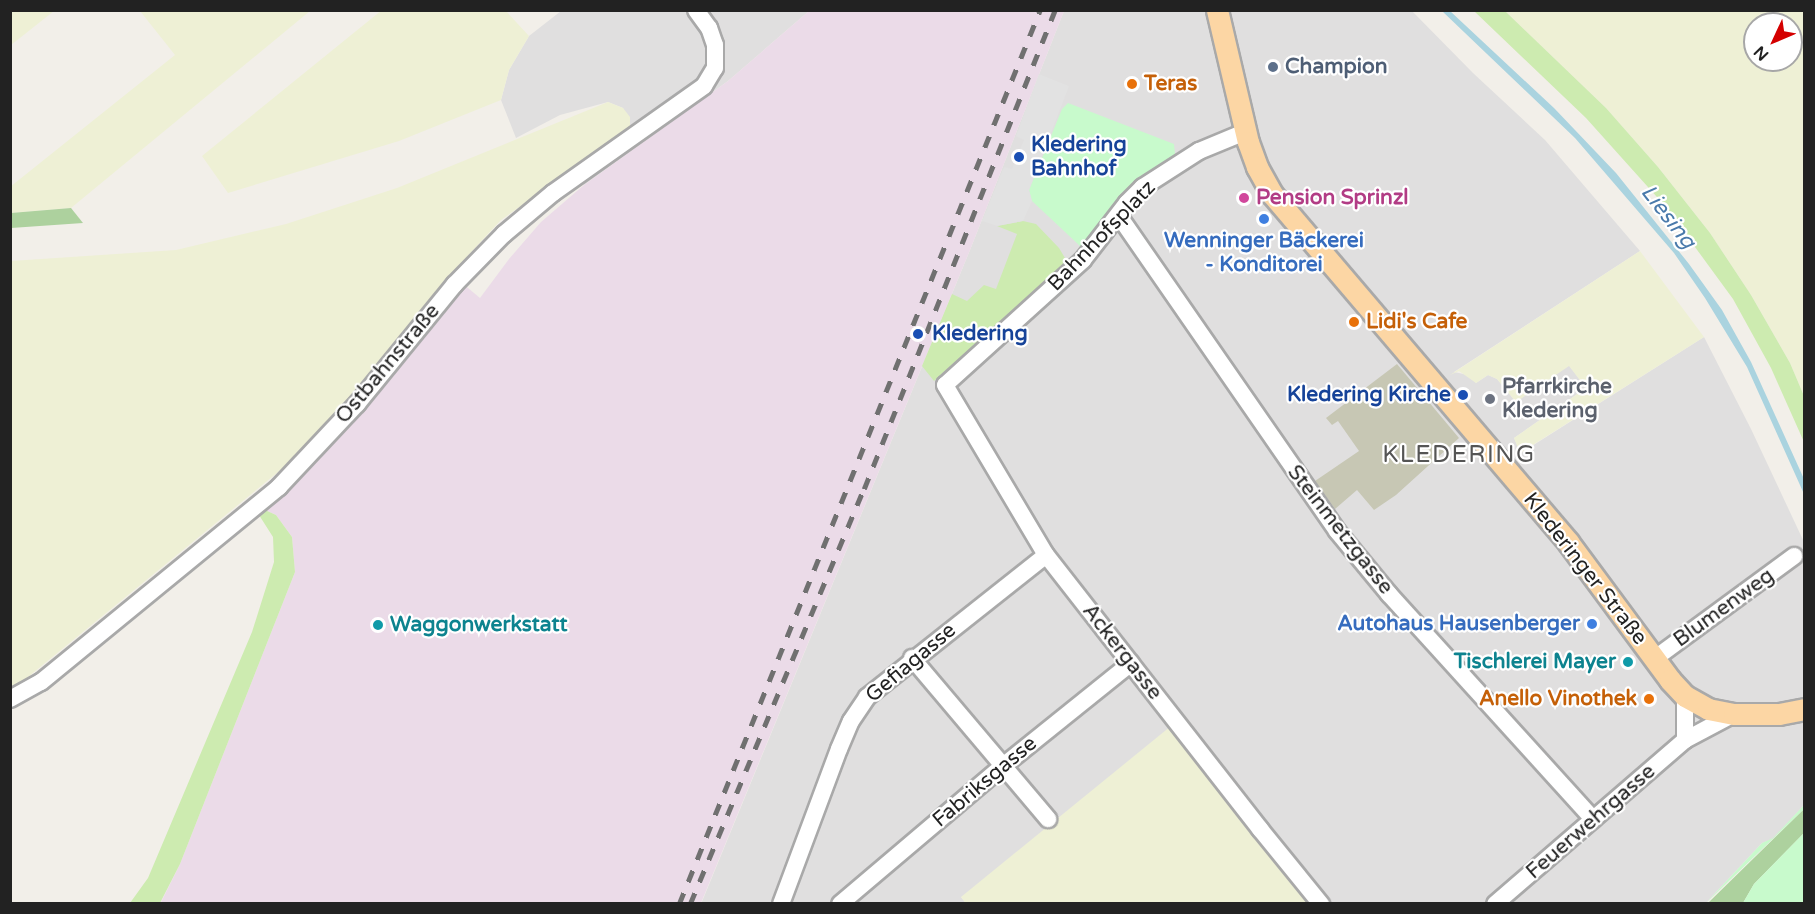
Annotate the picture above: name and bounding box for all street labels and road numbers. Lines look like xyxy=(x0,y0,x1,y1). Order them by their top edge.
street label: Bahnhofsplatz xyxy=(1043,175,1161,297)
street label: Ostbahnstraße xyxy=(331,299,445,429)
street label: Steinmetzgasse xyxy=(1282,460,1398,600)
street label: Klederinger Straße xyxy=(1518,488,1652,650)
street label: Blumenweg xyxy=(1669,563,1779,653)
street label: Ackergasse xyxy=(1077,599,1167,705)
street label: Gefiagasse xyxy=(861,618,961,708)
street label: Fabriksgasse xyxy=(928,731,1042,833)
street label: Feuerwehrgasse xyxy=(1521,759,1661,885)

